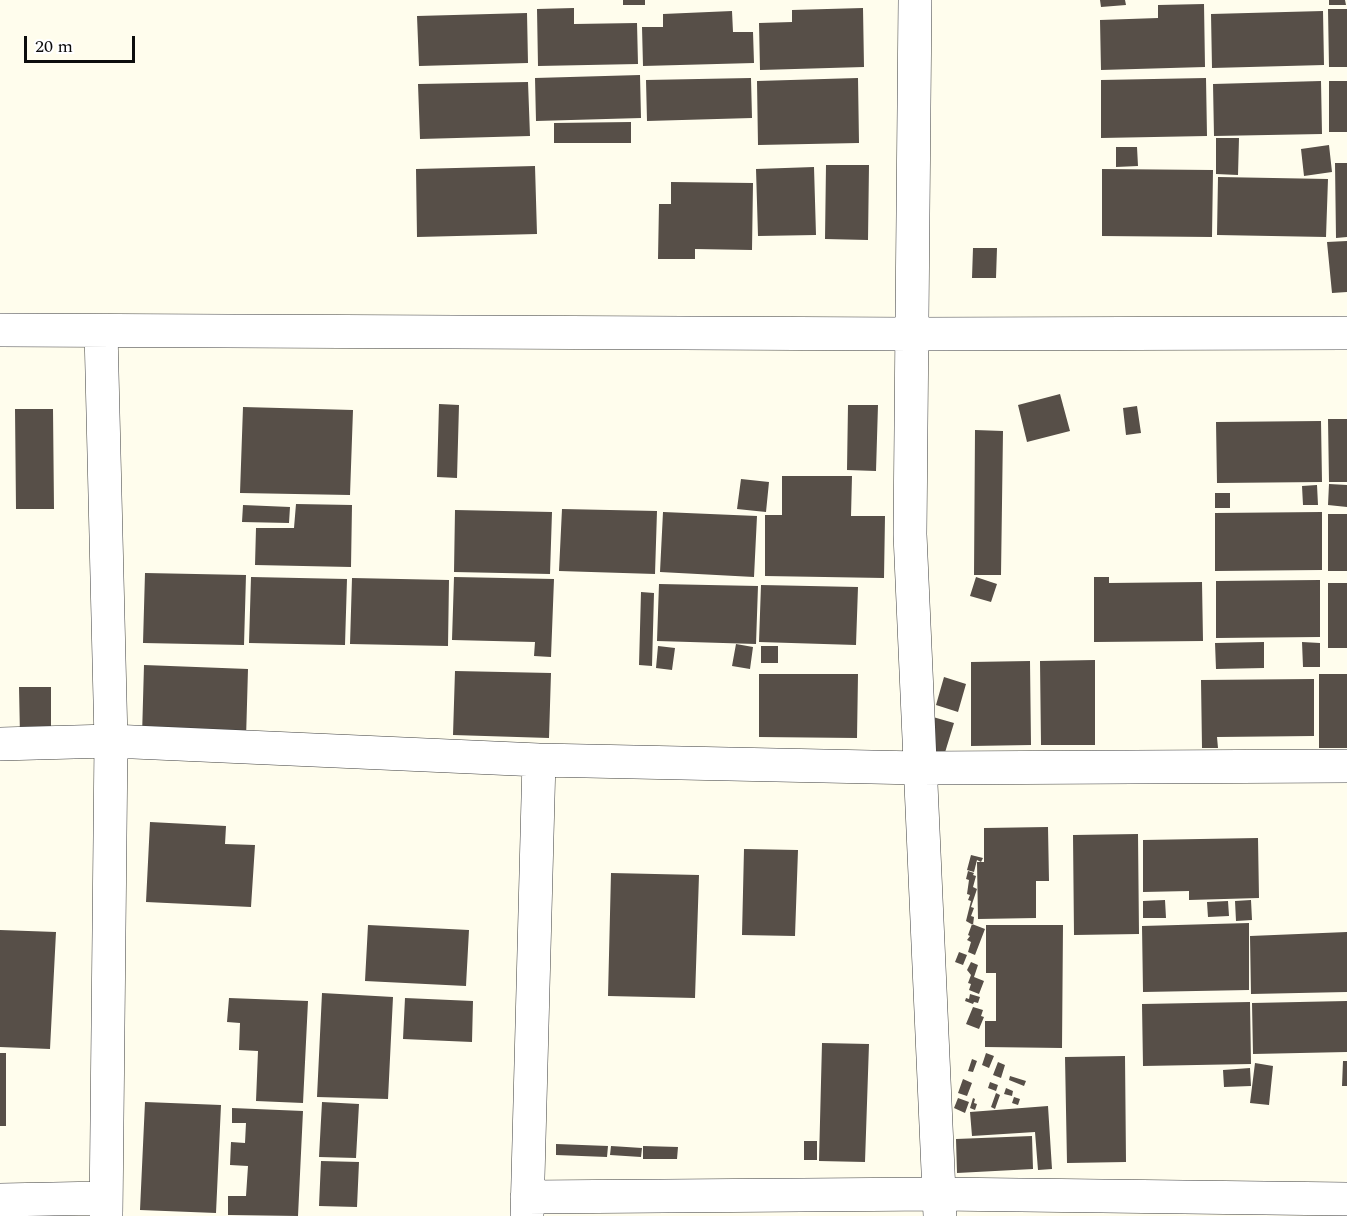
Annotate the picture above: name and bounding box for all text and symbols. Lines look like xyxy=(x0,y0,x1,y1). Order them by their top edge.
scale bar xyxy=(27,24,138,62)
text: 20 m xyxy=(35,33,73,60)

